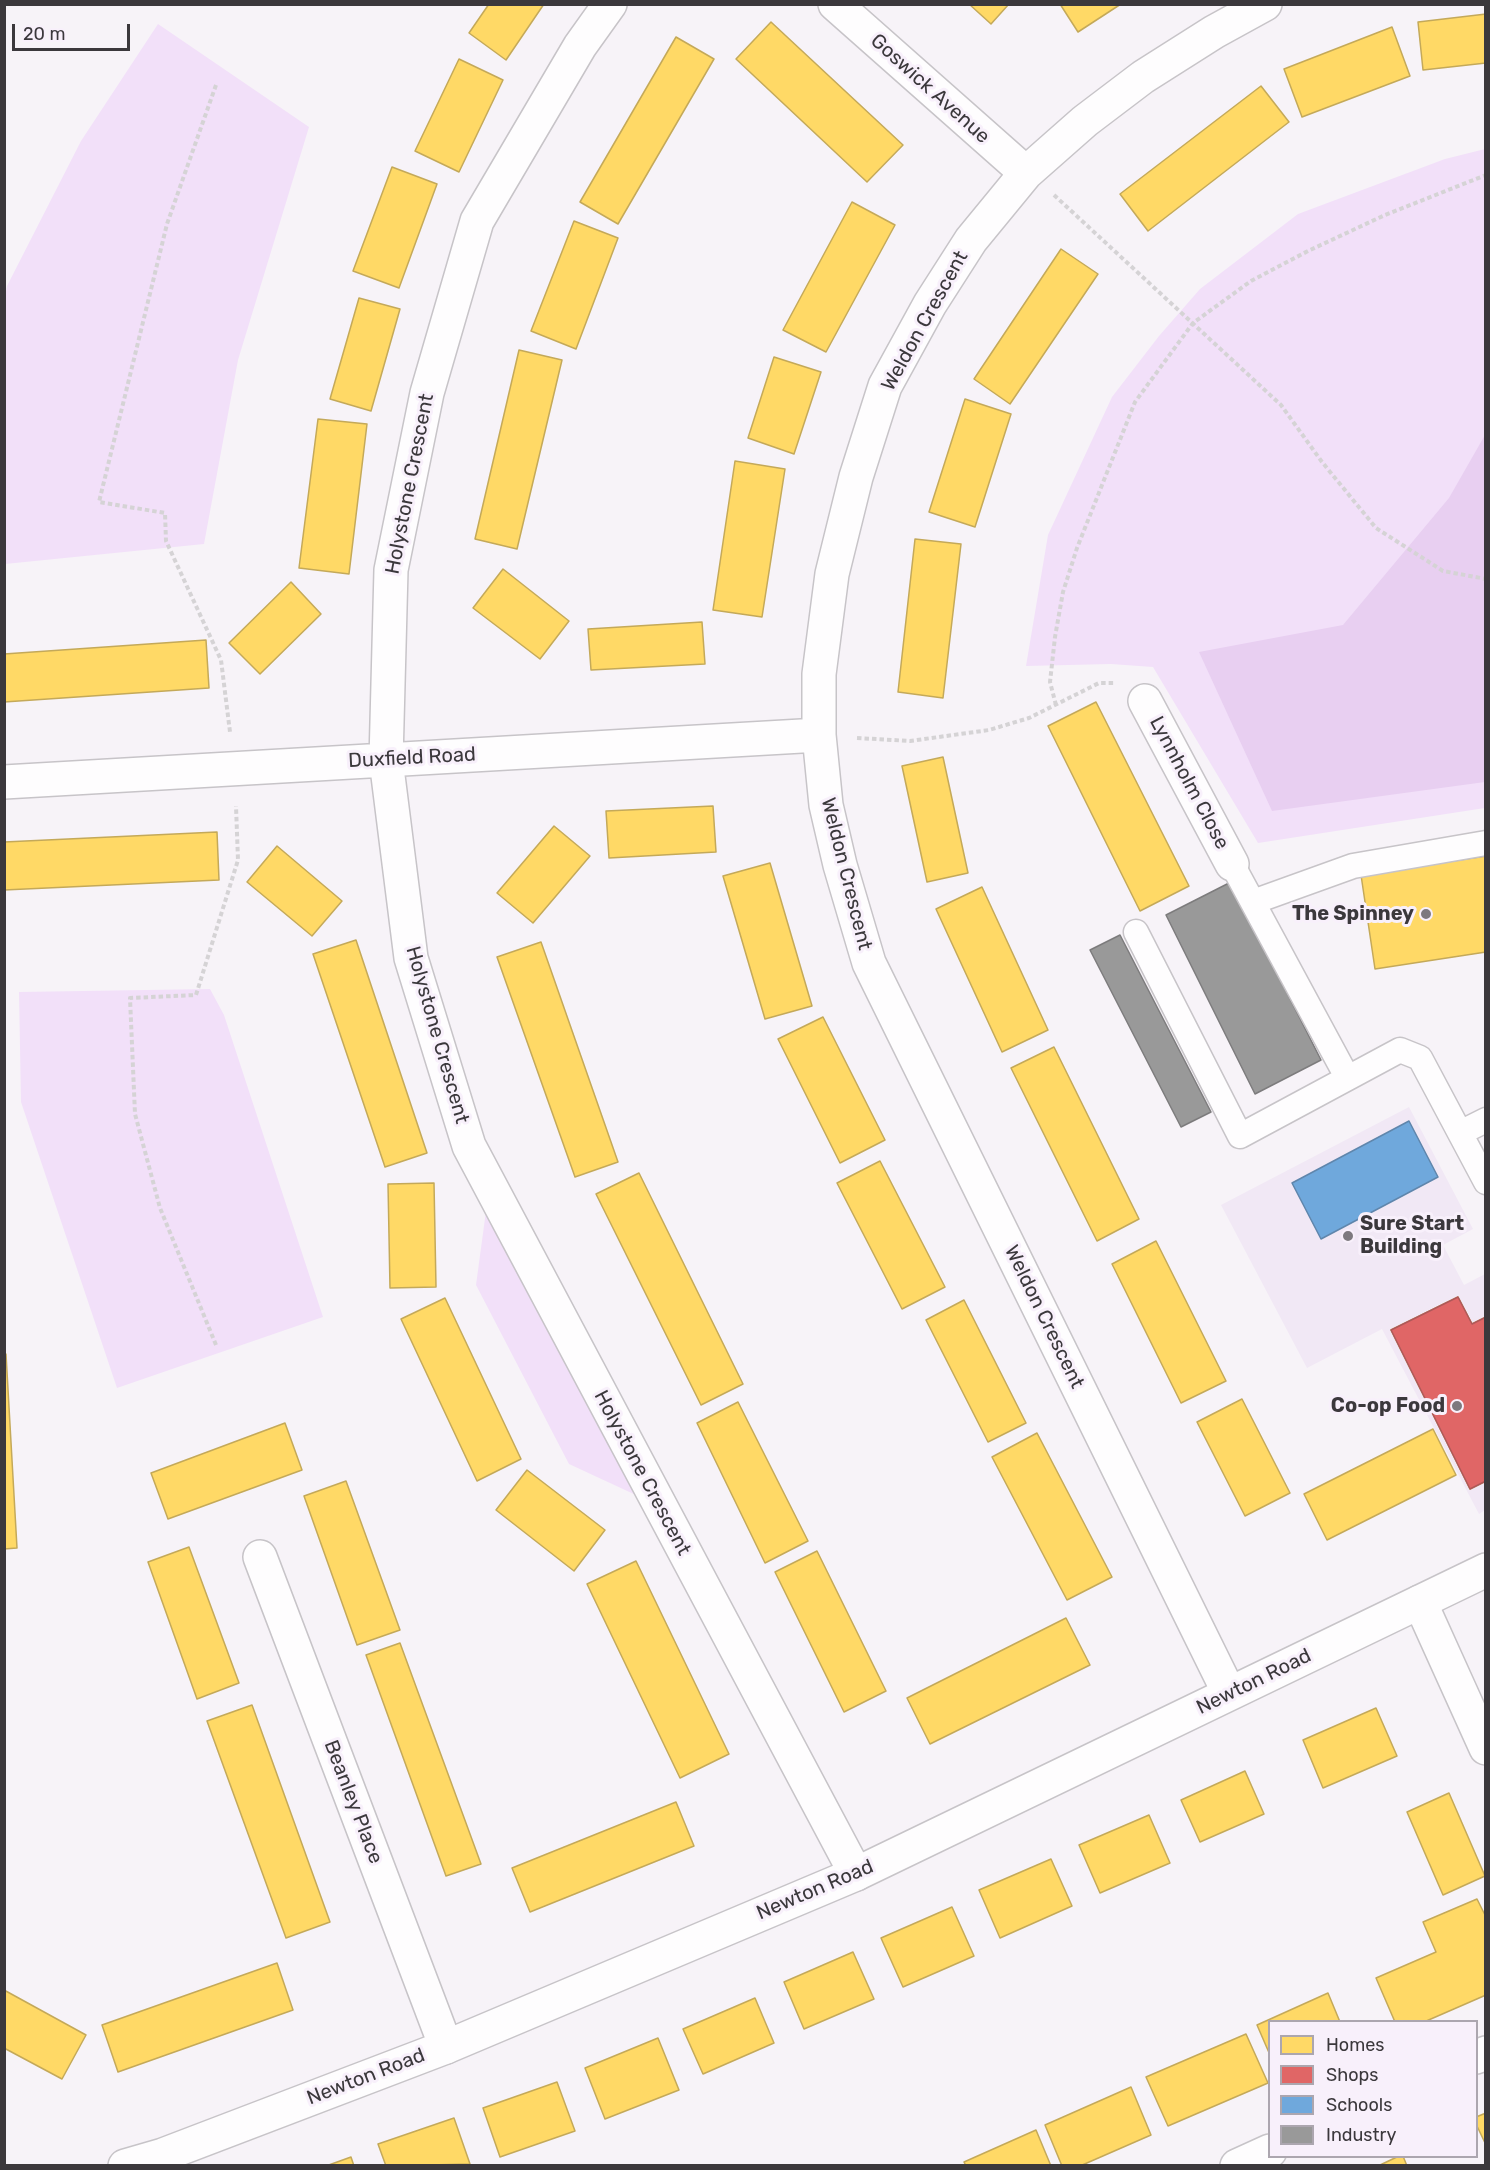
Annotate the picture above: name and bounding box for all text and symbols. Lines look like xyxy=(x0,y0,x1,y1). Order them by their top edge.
scale bar xyxy=(15,12,134,50)
text: 20 m xyxy=(23,23,65,45)
street label: Goswick Avenue xyxy=(865,29,995,149)
street label: Weldon Crescent xyxy=(877,247,973,395)
street label: Holystone Crescent xyxy=(381,392,439,576)
street label: Lynnholm Close xyxy=(1144,713,1234,853)
street label: Duxfield Road xyxy=(348,743,476,773)
street label: Weldon Crescent xyxy=(815,795,877,953)
place label: The Spinney xyxy=(1292,902,1414,926)
marker: The Spinney xyxy=(1419,907,1433,921)
street label: Holystone Crescent xyxy=(400,944,474,1126)
place label: Sure Start Building xyxy=(1360,1212,1464,1259)
marker: Sure Start Building xyxy=(1341,1229,1355,1243)
street label: Weldon Crescent xyxy=(999,1242,1089,1392)
street label: Holystone Crescent xyxy=(588,1386,696,1560)
place label: Co-op Food xyxy=(1331,1394,1445,1418)
marker: Co-op Food xyxy=(1450,1399,1464,1413)
street label: Newton Road xyxy=(1193,1644,1315,1720)
street label: Beanley Place xyxy=(318,1737,388,1867)
street label: Newton Road xyxy=(753,1855,877,1925)
legend xyxy=(1268,2020,1478,2158)
text: Homes xyxy=(1326,2034,1384,2056)
street label: Newton Road xyxy=(304,2043,428,2111)
text: Shops xyxy=(1326,2064,1378,2086)
text: Schools xyxy=(1326,2094,1392,2116)
text: Industry xyxy=(1326,2124,1396,2146)

